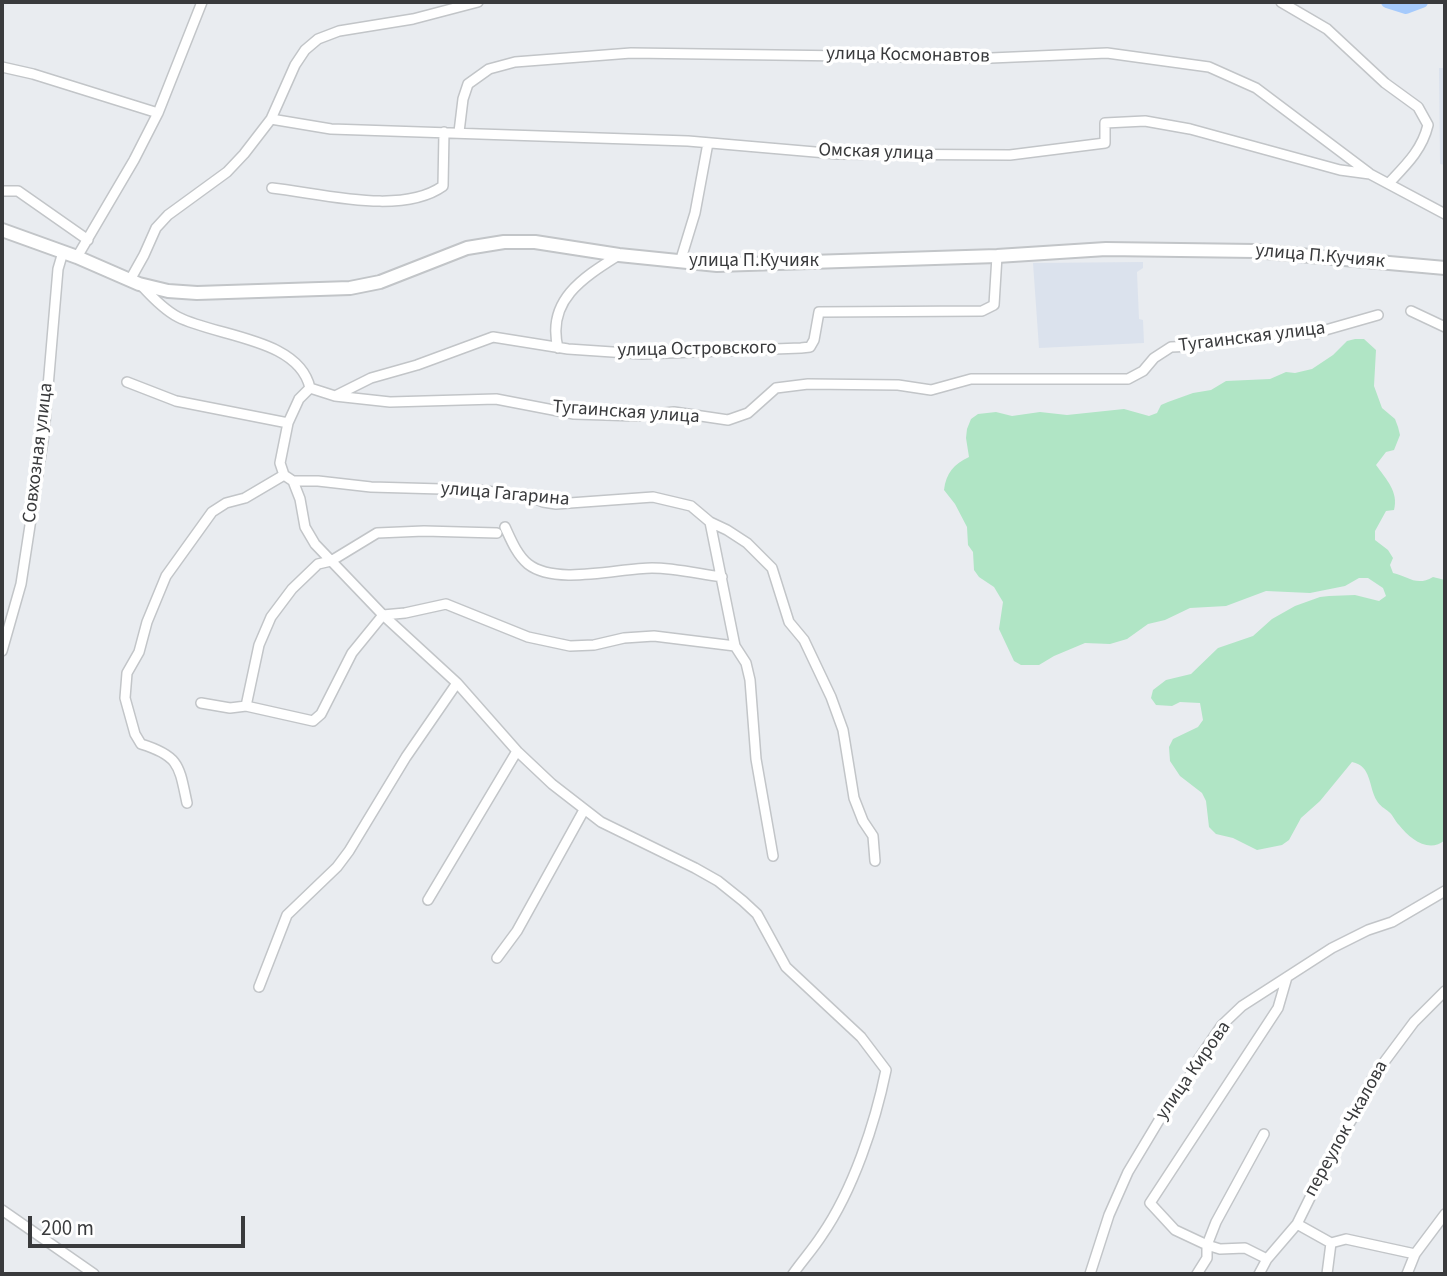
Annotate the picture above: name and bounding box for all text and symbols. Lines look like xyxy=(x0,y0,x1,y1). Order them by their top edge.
street label: улица Космонавтов xyxy=(826,43,990,69)
street label: Омская улица xyxy=(818,140,934,166)
street label: улица П.Кучияк xyxy=(1254,240,1386,274)
street label: улица П.Кучияк xyxy=(689,251,819,273)
street label: Тугаинская улица xyxy=(1177,318,1327,358)
street label: улица Островского xyxy=(617,337,777,363)
street label: Совхозная улица xyxy=(19,382,59,524)
street label: Тугаинская улица xyxy=(552,396,700,430)
street label: улица Гагарина xyxy=(440,478,570,512)
street label: улица Кирова xyxy=(1152,1017,1236,1125)
street label: переулок Чкалова xyxy=(1300,1057,1394,1201)
scale bar xyxy=(32,1202,248,1246)
text: 200 m xyxy=(41,1213,94,1243)

